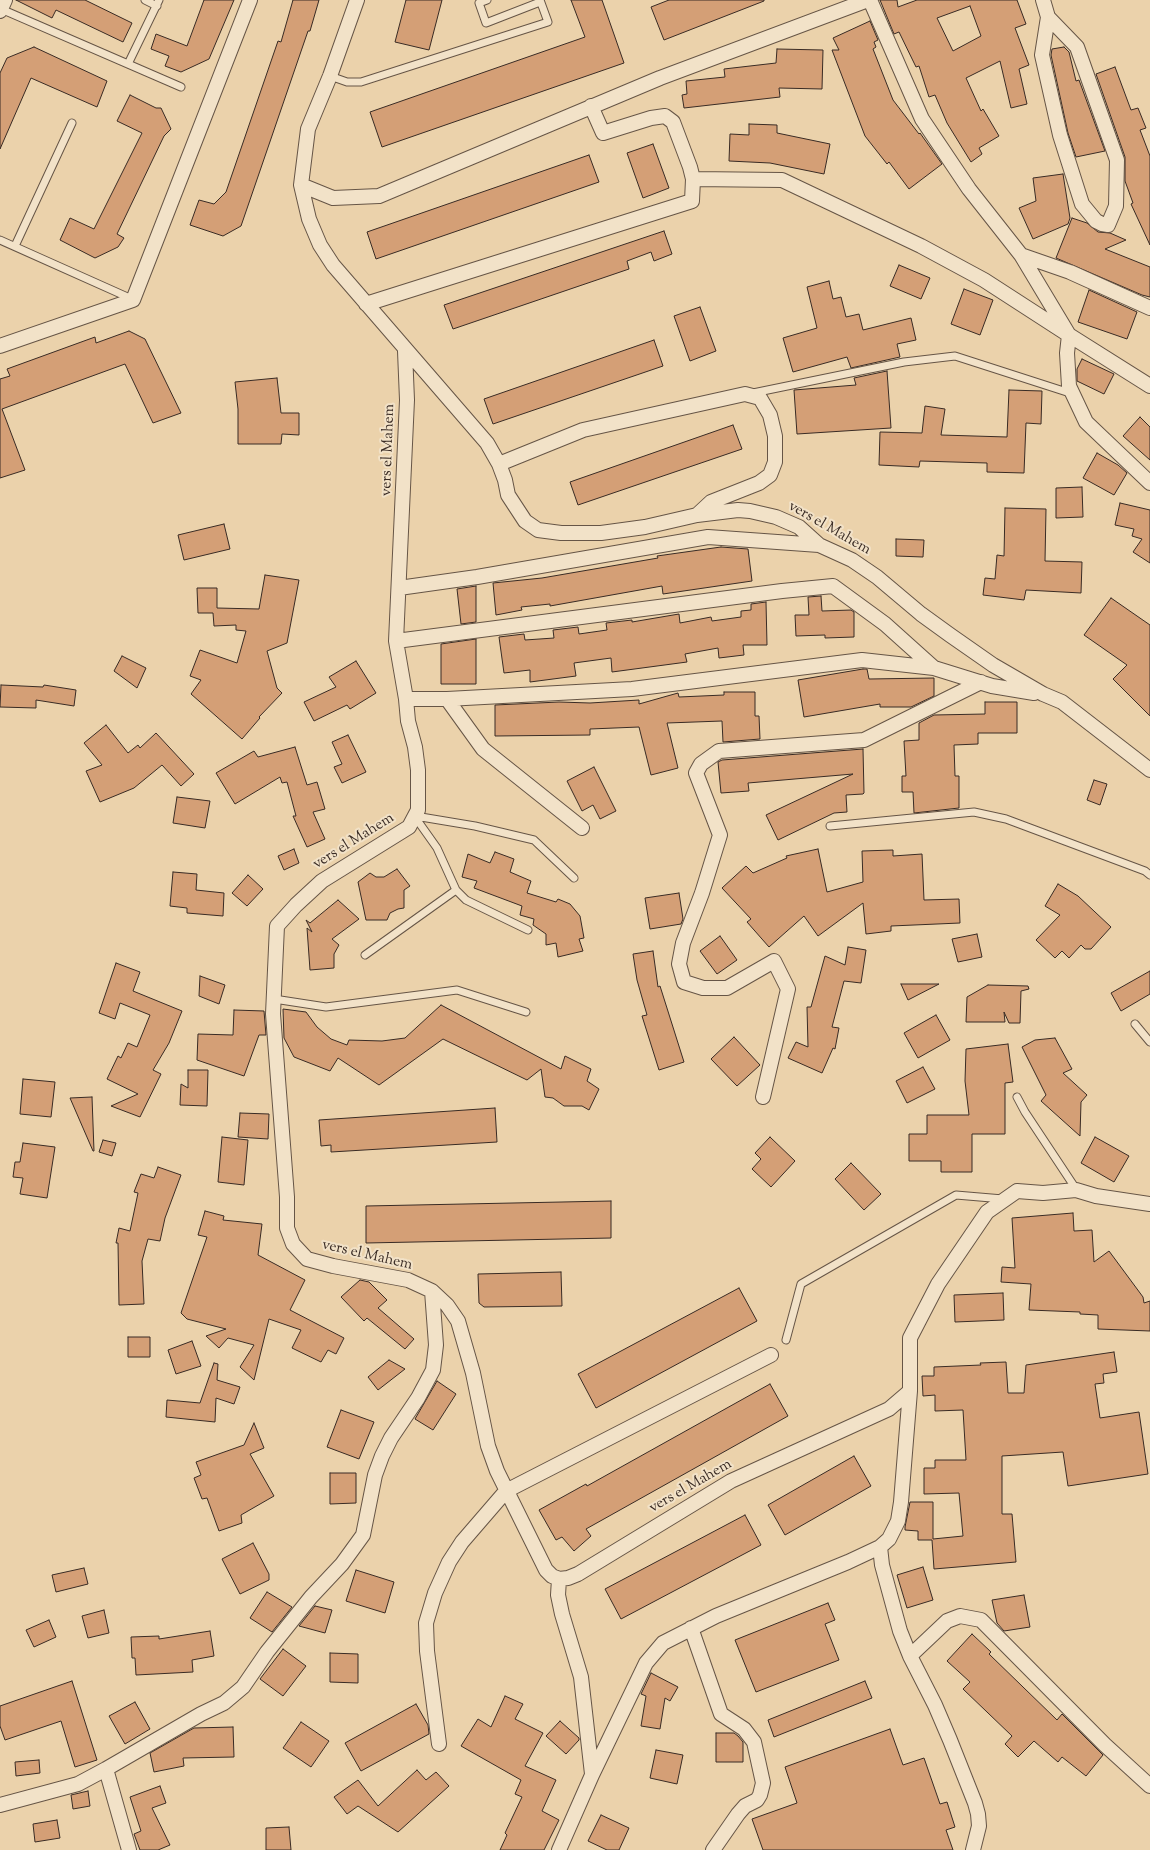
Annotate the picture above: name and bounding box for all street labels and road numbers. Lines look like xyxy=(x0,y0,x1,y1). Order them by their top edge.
street label: vers el Mahem xyxy=(378,404,400,496)
street label: vers el Mahem xyxy=(785,498,873,560)
street label: vers el Mahem xyxy=(310,810,398,874)
street label: vers el Mahem xyxy=(320,1237,414,1275)
street label: vers el Mahem xyxy=(647,1456,735,1518)

